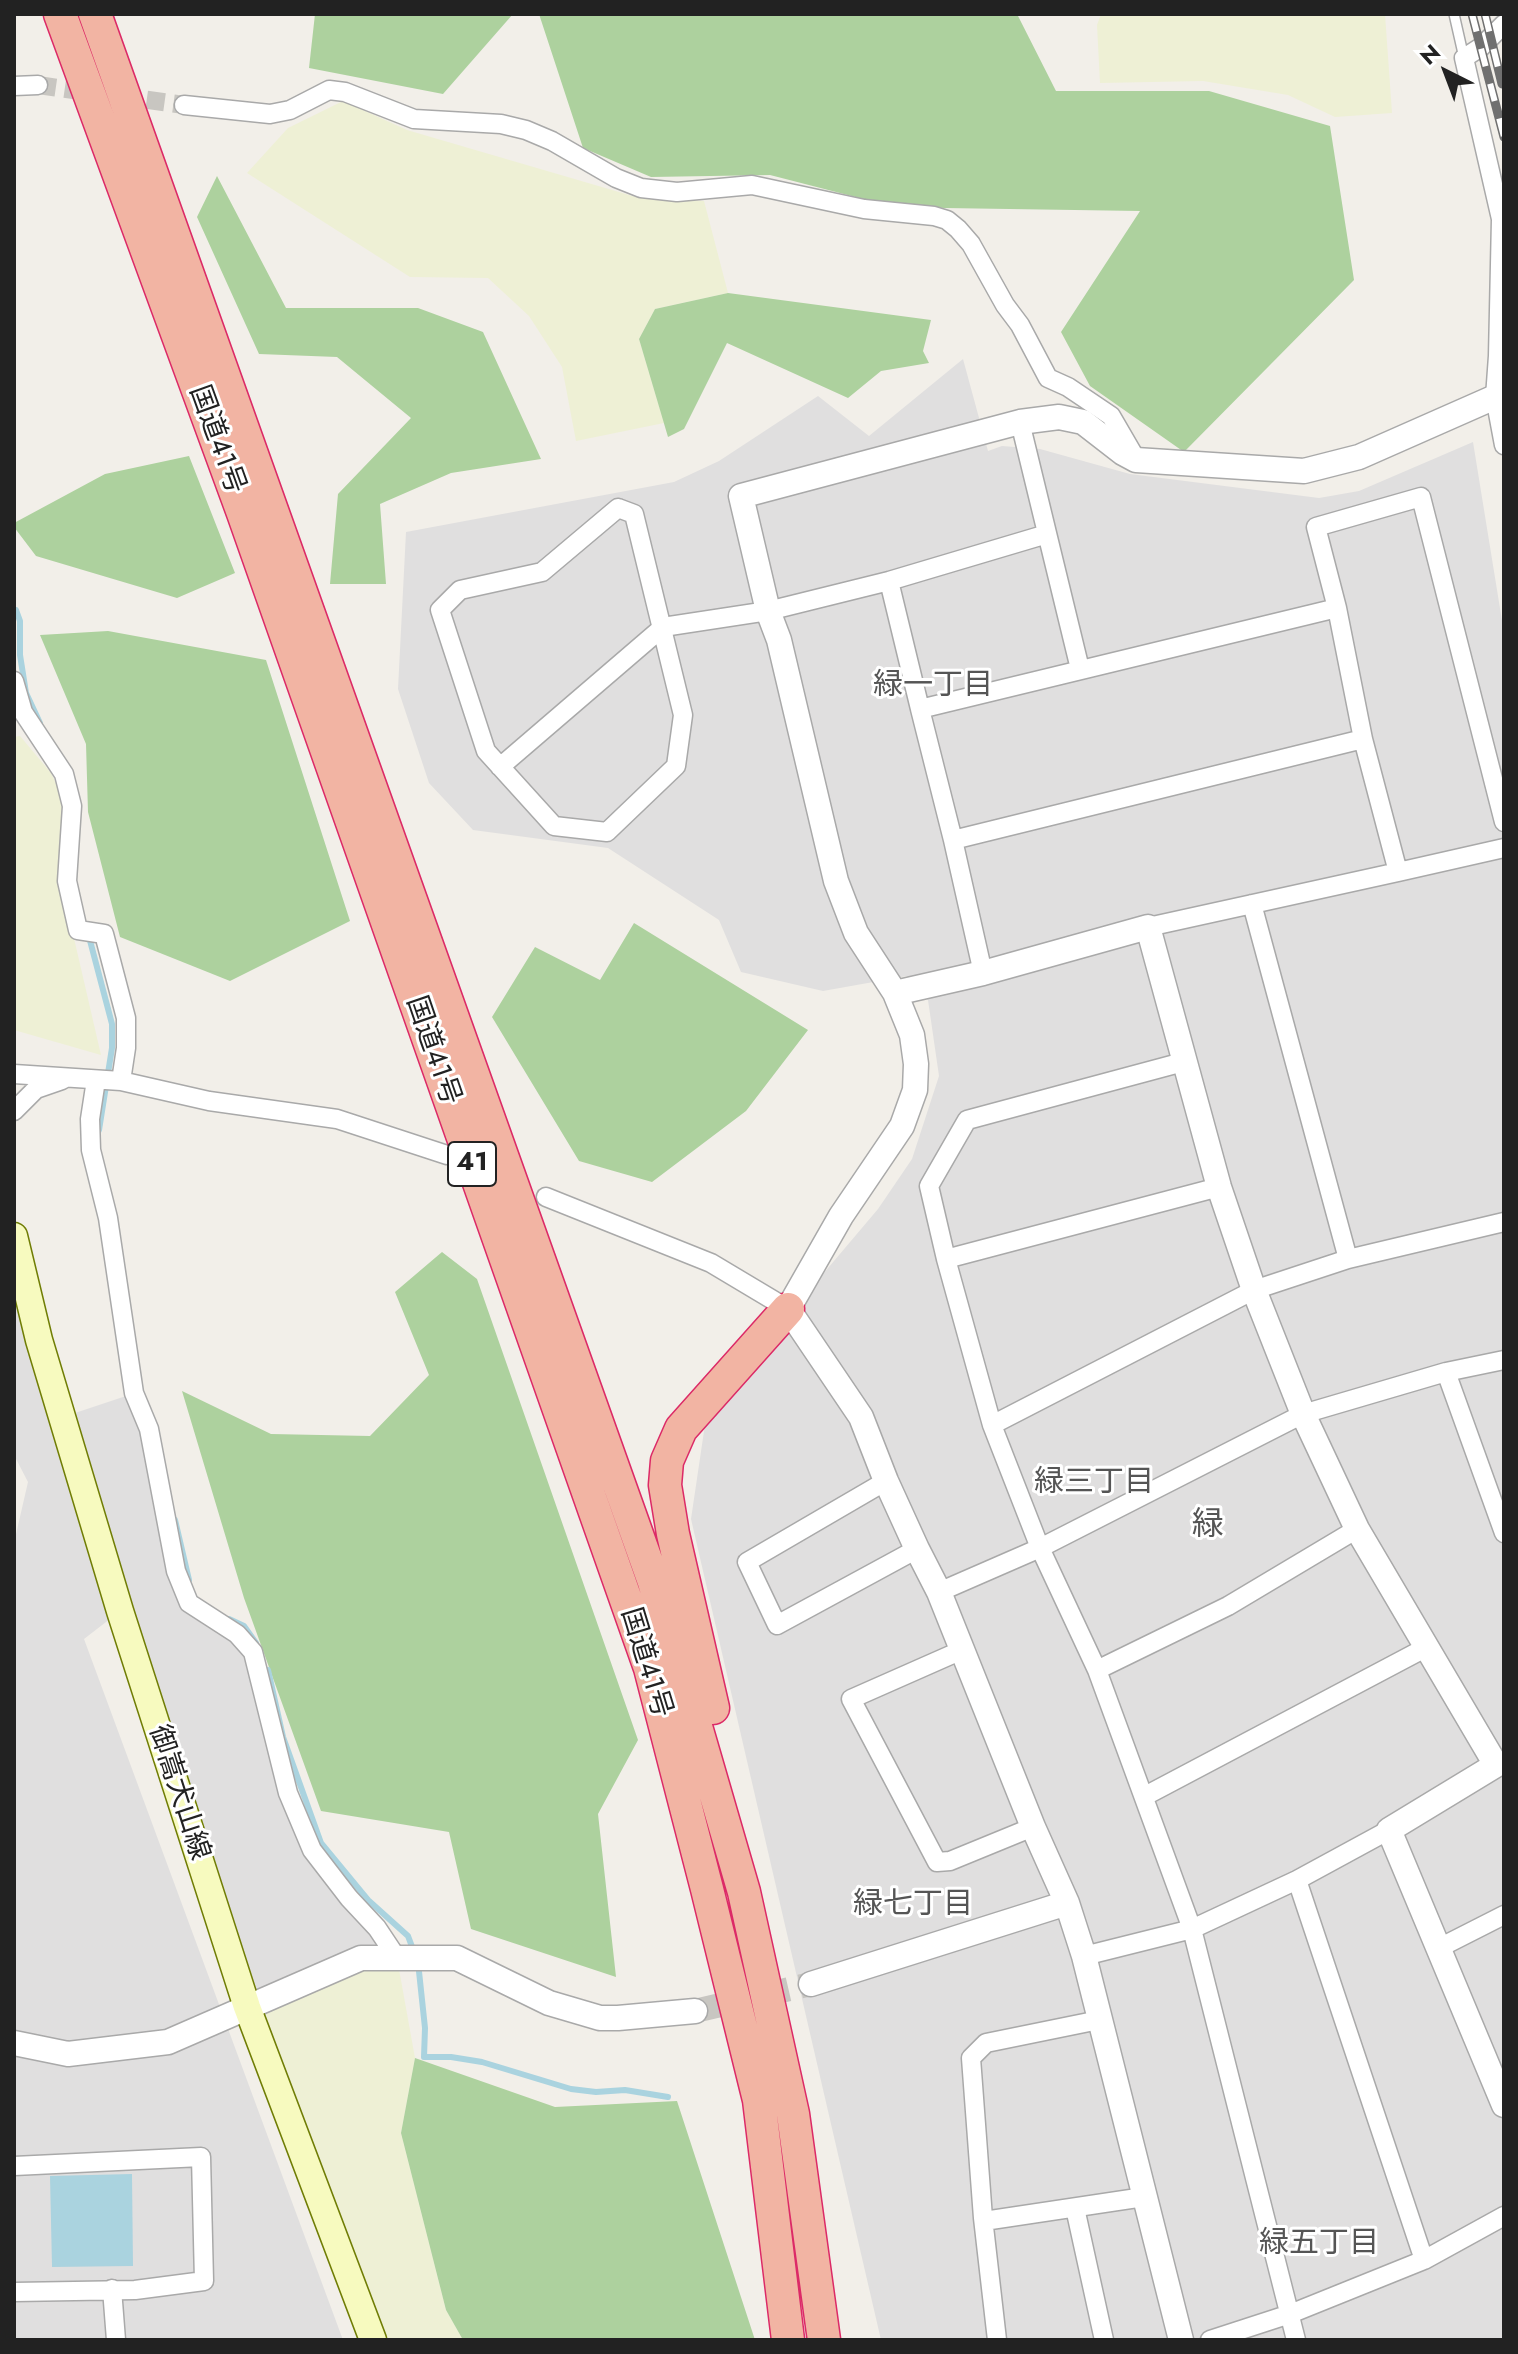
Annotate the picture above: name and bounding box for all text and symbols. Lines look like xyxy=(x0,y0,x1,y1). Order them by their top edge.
north arrow xyxy=(1406,32,1486,112)
text: N xyxy=(1413,36,1447,72)
street label: 国道41号 xyxy=(181,381,251,499)
district label: 緑一丁目 xyxy=(873,669,993,705)
street label: 国道41号 xyxy=(398,992,466,1110)
road number: 41 xyxy=(448,1142,496,1186)
district label: 緑三丁目 xyxy=(1034,1466,1154,1502)
district label: 緑 xyxy=(1192,1507,1224,1545)
street label: 国道41号 xyxy=(612,1604,678,1722)
street label: 御嵩犬山線 xyxy=(140,1721,216,1865)
district label: 緑七丁目 xyxy=(853,1888,973,1924)
district label: 緑五丁目 xyxy=(1259,2227,1379,2263)

